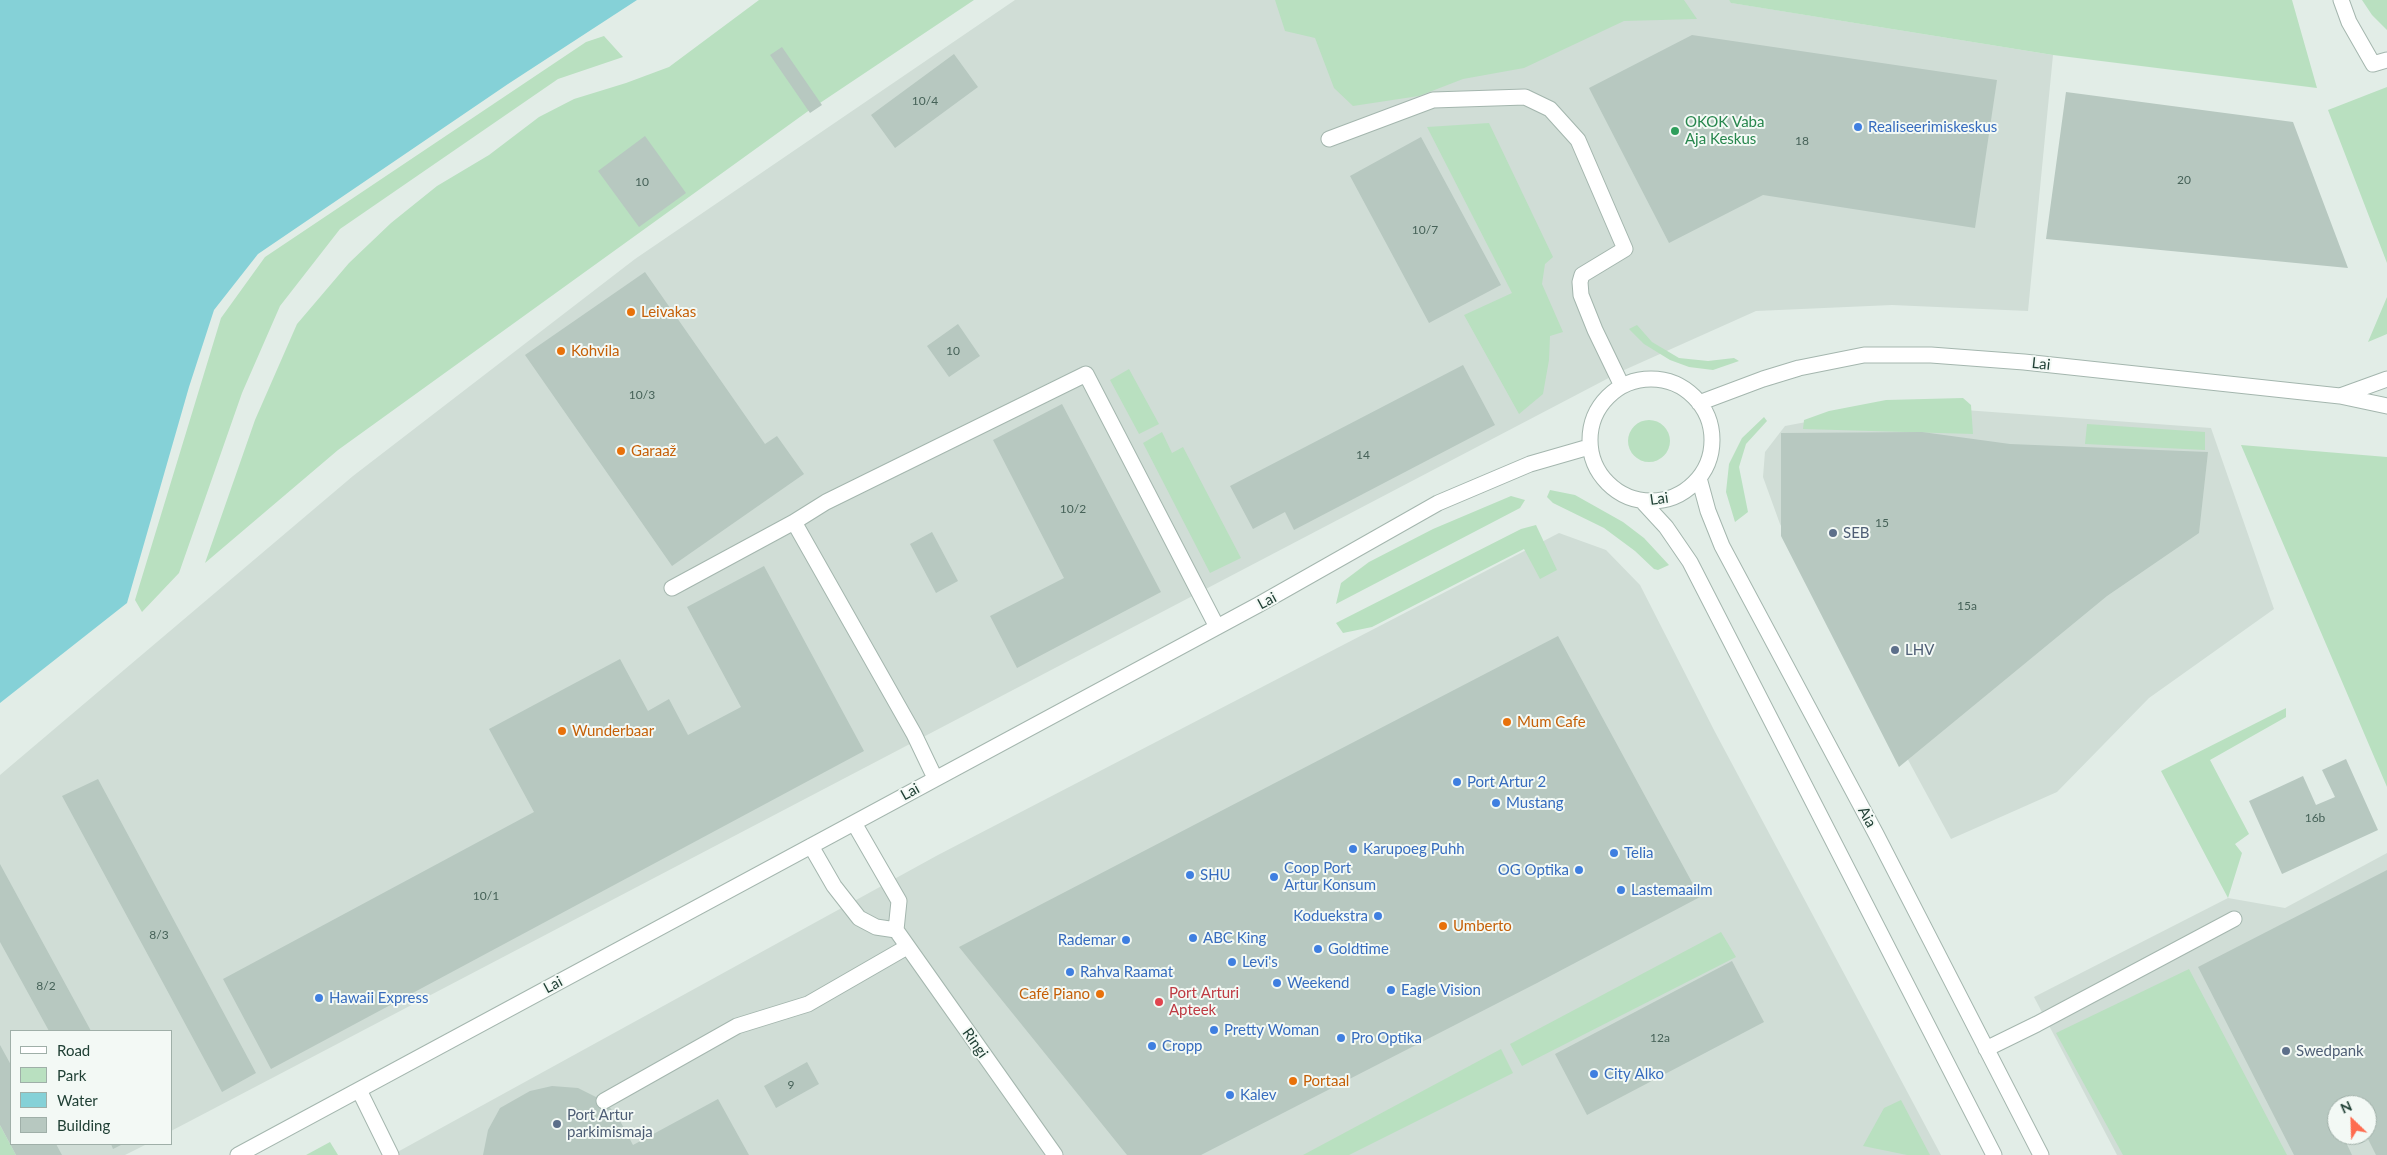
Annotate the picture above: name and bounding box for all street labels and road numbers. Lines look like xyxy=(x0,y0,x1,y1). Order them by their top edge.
street label: Lai xyxy=(2031,354,2051,374)
street label: Lai xyxy=(1648,489,1670,509)
street label: Lai xyxy=(1254,589,1280,613)
street label: Lai xyxy=(897,780,923,804)
street label: Aia xyxy=(1854,803,1880,831)
street label: Lai xyxy=(540,973,566,997)
street label: Ringi xyxy=(958,1024,992,1062)

